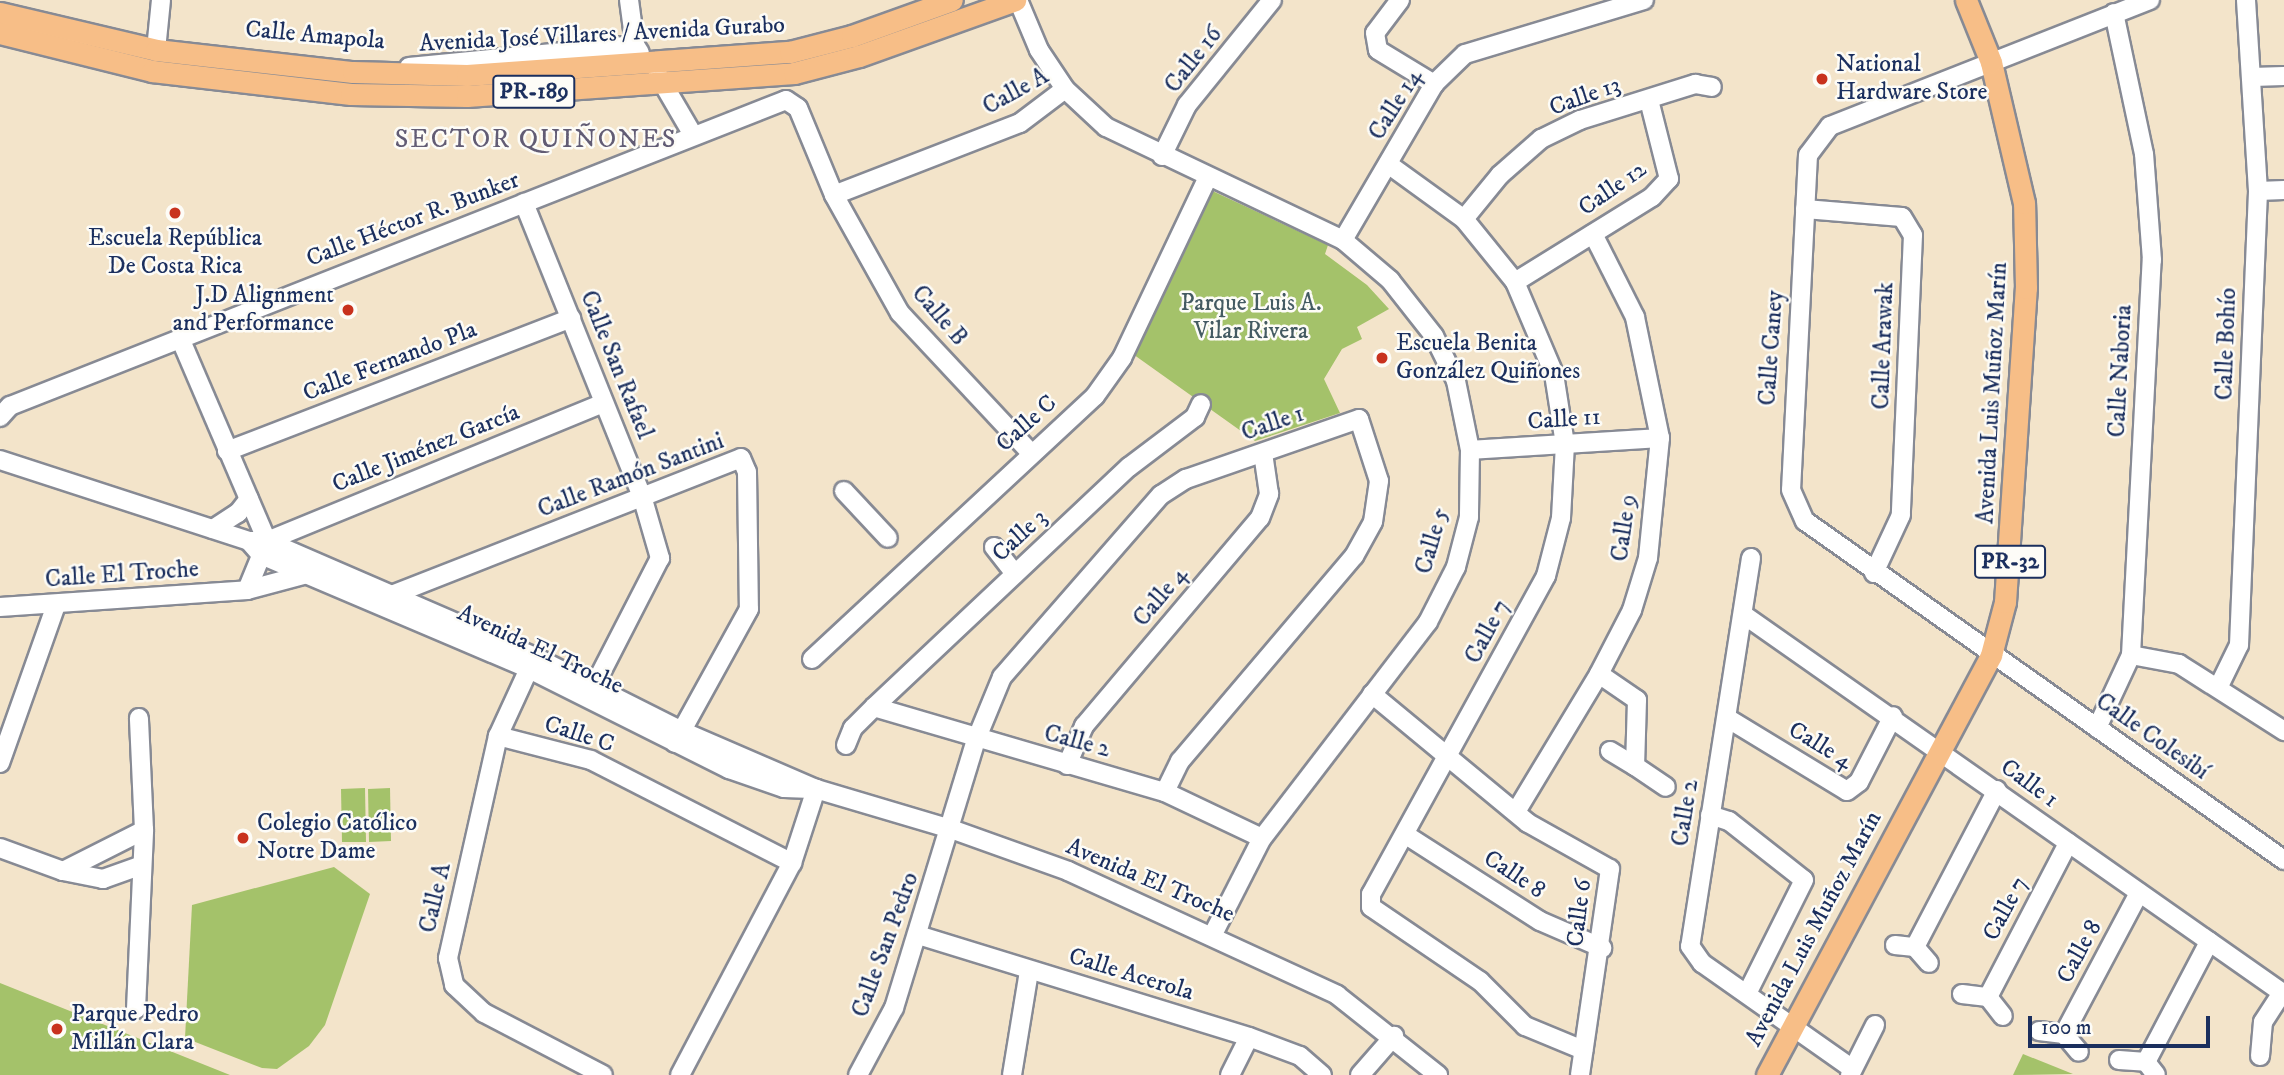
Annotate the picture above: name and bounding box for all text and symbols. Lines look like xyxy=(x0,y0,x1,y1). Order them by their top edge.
street label: Avenida José Villares / Avenida Gurabo xyxy=(418,11,786,59)
street label: Calle Amapola xyxy=(244,16,386,56)
street label: Calle 16 xyxy=(1159,21,1229,99)
place label: National Hardware Store xyxy=(1836,51,1987,107)
street label: Calle A xyxy=(978,62,1054,122)
street label: Calle 14 xyxy=(1363,64,1429,146)
street label: Calle 13 xyxy=(1546,71,1624,123)
marker: National Hardware Store xyxy=(1814,71,1830,87)
road number: PR-189 xyxy=(492,72,576,111)
district label: SECTOR QUIÑONES xyxy=(397,124,675,156)
street label: Calle 12 xyxy=(1574,155,1652,223)
street label: Calle Héctor R. Bunker xyxy=(303,166,523,274)
marker: Escuela República De Costa Rica xyxy=(167,205,183,221)
place label: Escuela República De Costa Rica xyxy=(88,225,262,281)
street label: Avenida Luis Muñoz Marín xyxy=(1972,261,2014,525)
street label: Calle B xyxy=(905,280,973,352)
place label: J.D Alignment and Performance xyxy=(173,282,334,338)
street label: Calle Arawak xyxy=(1867,282,1901,410)
street label: Calle San Rafael xyxy=(573,287,659,443)
street label: Calle Bohío xyxy=(2211,287,2243,401)
street label: Calle Caney xyxy=(1754,289,1790,407)
park label: Parque Luis A. Vilar Rivera xyxy=(1180,290,1322,346)
marker: J.D Alignment and Performance xyxy=(340,302,356,318)
street label: Calle Naboria xyxy=(2103,304,2139,438)
street label: Calle Fernando Pla xyxy=(299,316,481,408)
place label: Escuela Benita González Quiñones xyxy=(1396,330,1580,386)
marker: Escuela Benita González Quiñones xyxy=(1374,350,1390,366)
street label: Calle C xyxy=(991,389,1063,459)
street label: Calle Jiménez García xyxy=(328,398,524,500)
street label: Calle 1 xyxy=(1238,400,1308,448)
street label: Calle 11 xyxy=(1526,403,1602,437)
street label: Calle Ramón Santini xyxy=(534,427,728,525)
street label: Calle 9 xyxy=(1606,493,1644,563)
street label: Calle 3 xyxy=(987,503,1053,569)
street label: Calle 5 xyxy=(1410,505,1456,577)
road number: PR-32 xyxy=(1973,542,2047,582)
street label: Calle El Troche xyxy=(44,555,200,595)
street label: Calle 4 xyxy=(1128,561,1194,633)
street label: Calle 7 xyxy=(1459,595,1517,669)
street label: Avenida El Troche xyxy=(452,599,628,701)
street label: Calle Colesibí xyxy=(2090,687,2214,787)
street label: Calle C xyxy=(541,710,617,760)
street label: Calle 4 xyxy=(1783,716,1857,776)
street label: Calle 2 xyxy=(1041,719,1113,765)
street label: Calle 1 xyxy=(1994,753,2064,815)
street label: Calle 2 xyxy=(1667,777,1705,849)
street label: Avenida Luis Muñoz Marín xyxy=(1740,807,1888,1051)
place label: Colegio Católico Notre Dame xyxy=(257,810,417,866)
marker: Colegio Católico Notre Dame xyxy=(235,830,251,846)
street label: Avenida El Troche xyxy=(1062,833,1238,929)
street label: Calle 8 xyxy=(1478,845,1550,905)
street label: Calle A xyxy=(414,860,458,936)
street label: Calle San Pedro xyxy=(846,869,926,1021)
street label: Calle 7 xyxy=(1977,872,2035,946)
street label: Calle 6 xyxy=(1562,877,1598,949)
street label: Calle 8 xyxy=(2051,915,2109,989)
street label: Calle Acerola xyxy=(1065,942,1197,1008)
place label: Parque Pedro Millán Clara xyxy=(71,1001,199,1057)
scale bar xyxy=(2032,1002,2214,1046)
text: 100 m xyxy=(2041,1015,2092,1041)
marker: Parque Pedro Millán Clara xyxy=(49,1021,65,1037)

